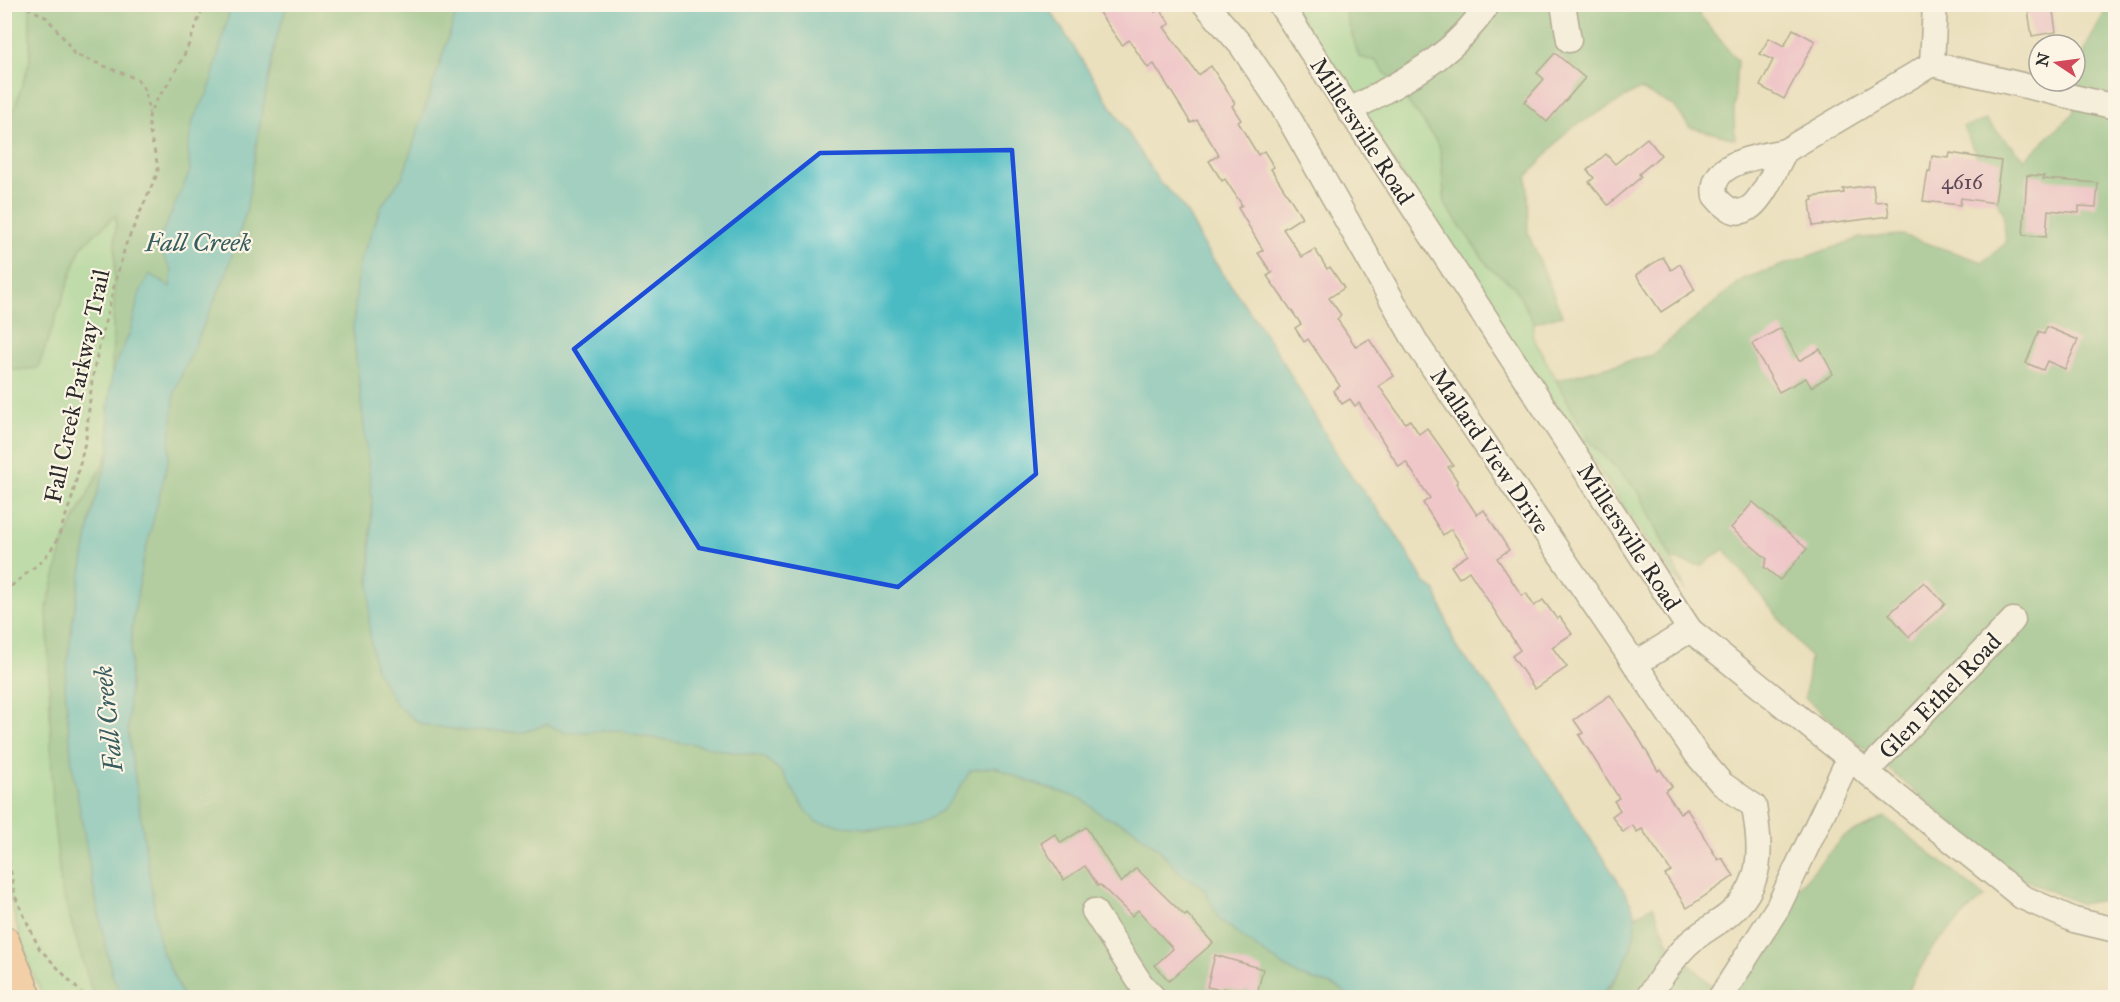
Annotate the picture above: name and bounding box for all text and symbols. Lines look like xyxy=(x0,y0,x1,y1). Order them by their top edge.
north arrow xyxy=(2027,33,2087,93)
text: N xyxy=(2032,51,2054,68)
street label: Millersville Road xyxy=(1303,52,1421,210)
house number: 4616 xyxy=(1941,169,1984,195)
water label: Fall Creek xyxy=(144,226,252,258)
street label: Fall Creek Parkway Trail xyxy=(38,266,117,506)
street label: Mallard View Drive xyxy=(1423,362,1557,540)
street label: Millersville Road xyxy=(1570,458,1688,616)
street label: Glen Ethel Road xyxy=(1872,627,2008,765)
water label: Fall Creek xyxy=(86,664,130,775)

